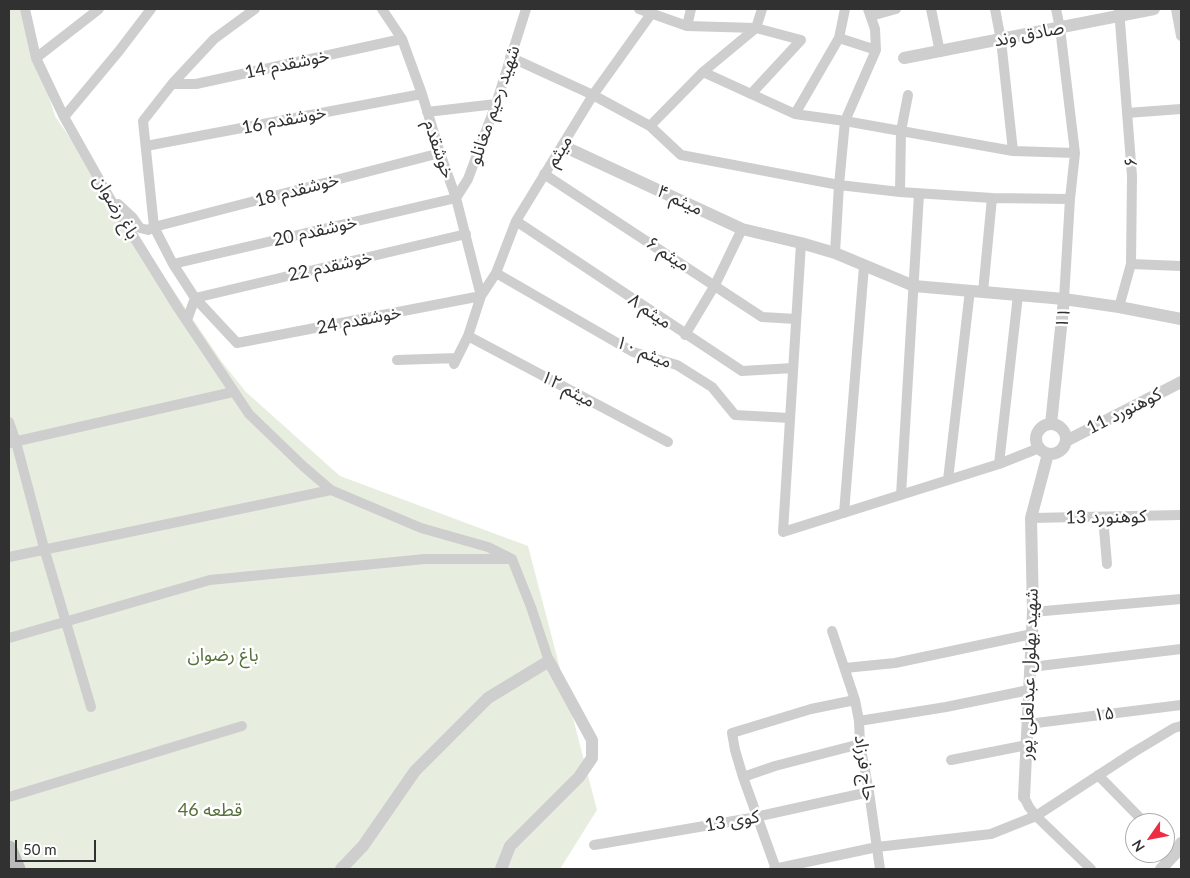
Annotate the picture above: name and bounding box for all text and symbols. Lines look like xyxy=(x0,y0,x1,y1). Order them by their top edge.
street label: صادق وند xyxy=(992,17,1066,51)
street label: شهید رحیم مغانلو xyxy=(463,42,525,168)
street label: خوشقدم 14 xyxy=(243,45,331,83)
street label: خوشقدم 16 xyxy=(240,101,328,139)
street label: خوشقدم xyxy=(419,117,459,181)
street label: میثم xyxy=(541,131,577,171)
street label: ۶ xyxy=(1120,156,1142,168)
street label: خوشقدم 18 xyxy=(253,168,341,212)
street label: باغ رضوان xyxy=(88,171,144,243)
street label: ۴ میثم xyxy=(654,180,706,220)
street label: خوشقدم 20 xyxy=(271,211,359,251)
street label: ۶ میثم xyxy=(642,232,694,276)
street label: خوشقدم 22 xyxy=(286,246,374,286)
street label: ۸ میثم xyxy=(624,289,676,333)
street label: خوشقدم 24 xyxy=(315,301,403,339)
street label: ۱۱ xyxy=(1051,306,1075,330)
street label: ۱۰ میثم xyxy=(613,331,675,373)
street label: ۱۲ میثم xyxy=(537,366,599,412)
street label: کوهنورد 11 xyxy=(1083,383,1165,439)
street label: کوهنورد 13 xyxy=(1065,505,1147,529)
street label: شهید بهلول عبدلعلی پور xyxy=(1015,588,1043,760)
park label: باغ رضوان xyxy=(187,644,259,666)
street label: ۱۵ xyxy=(1092,702,1116,726)
street label: حاج فرزاد xyxy=(850,734,880,802)
park label: قطعه 46 xyxy=(178,799,242,821)
street label: کوی 13 xyxy=(703,806,761,836)
north arrow xyxy=(1125,813,1175,863)
scale bar xyxy=(18,830,99,862)
text: N xyxy=(1128,837,1148,855)
text: 50 m xyxy=(23,840,57,858)

